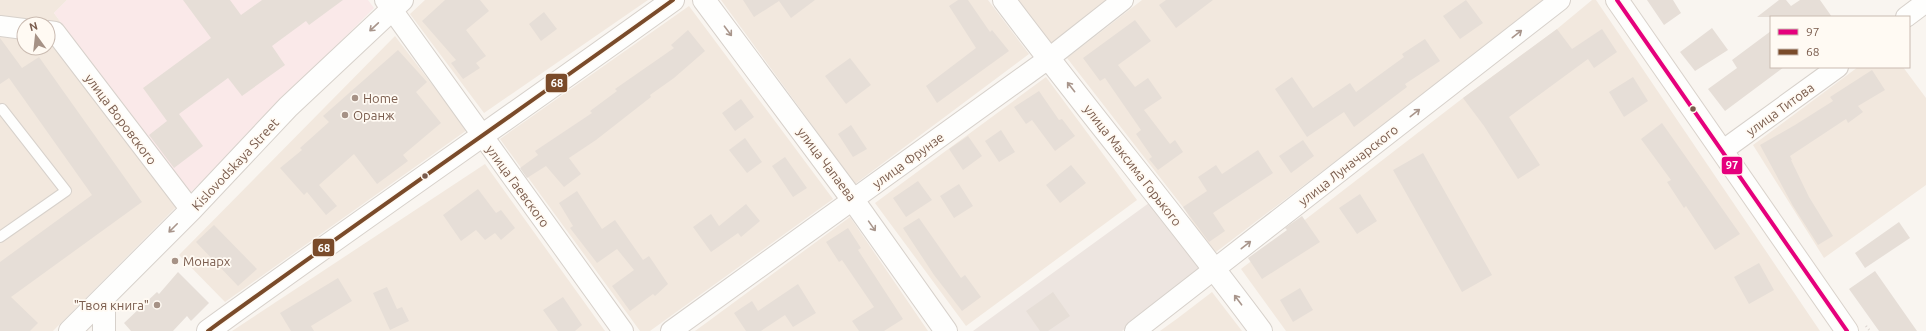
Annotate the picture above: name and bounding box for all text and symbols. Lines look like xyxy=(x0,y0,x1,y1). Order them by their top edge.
north arrow xyxy=(16,16,56,56)
legend xyxy=(1770,16,1910,68)
text: N xyxy=(28,19,39,33)
one-way arrow xyxy=(369,22,379,31)
text: 97 xyxy=(1806,25,1820,38)
one-way arrow xyxy=(723,26,732,37)
one-way arrow xyxy=(1512,29,1523,38)
text: 68 xyxy=(1806,45,1820,58)
street label: улица Воровского xyxy=(82,71,160,167)
line badge: 68 xyxy=(545,73,568,93)
text: 68 xyxy=(551,77,563,89)
street label: улица Титова xyxy=(1744,80,1816,138)
one-way arrow xyxy=(1067,82,1075,93)
place label: Home xyxy=(363,91,398,105)
marker: Home xyxy=(350,93,360,103)
street label: улица Максима Горького xyxy=(1081,102,1185,228)
unlabelled marker xyxy=(1688,104,1698,114)
place label: Оранж xyxy=(353,108,395,122)
one-way arrow xyxy=(1409,109,1420,118)
marker: Оранж xyxy=(340,110,350,120)
street label: Kislovodskaya Street xyxy=(189,115,281,213)
street label: улица Луначарского xyxy=(1296,122,1400,208)
street label: улица Чапаева xyxy=(795,124,859,204)
street label: улица Фрунзе xyxy=(870,129,946,191)
street label: улица Гаевского xyxy=(484,142,552,230)
line badge: 97 xyxy=(1721,156,1743,175)
text: 97 xyxy=(1726,159,1738,171)
unlabelled marker xyxy=(420,171,430,181)
one-way arrow xyxy=(868,220,876,231)
one-way arrow xyxy=(168,223,178,233)
line badge: 68 xyxy=(312,238,335,257)
one-way arrow xyxy=(1240,240,1251,249)
text: 68 xyxy=(318,242,330,254)
place label: Монарх xyxy=(183,254,231,268)
marker: Монарх xyxy=(170,256,180,266)
one-way arrow xyxy=(1234,294,1242,305)
place label: "Твоя книга" xyxy=(74,298,149,312)
marker: "Твоя книга" xyxy=(152,300,162,310)

